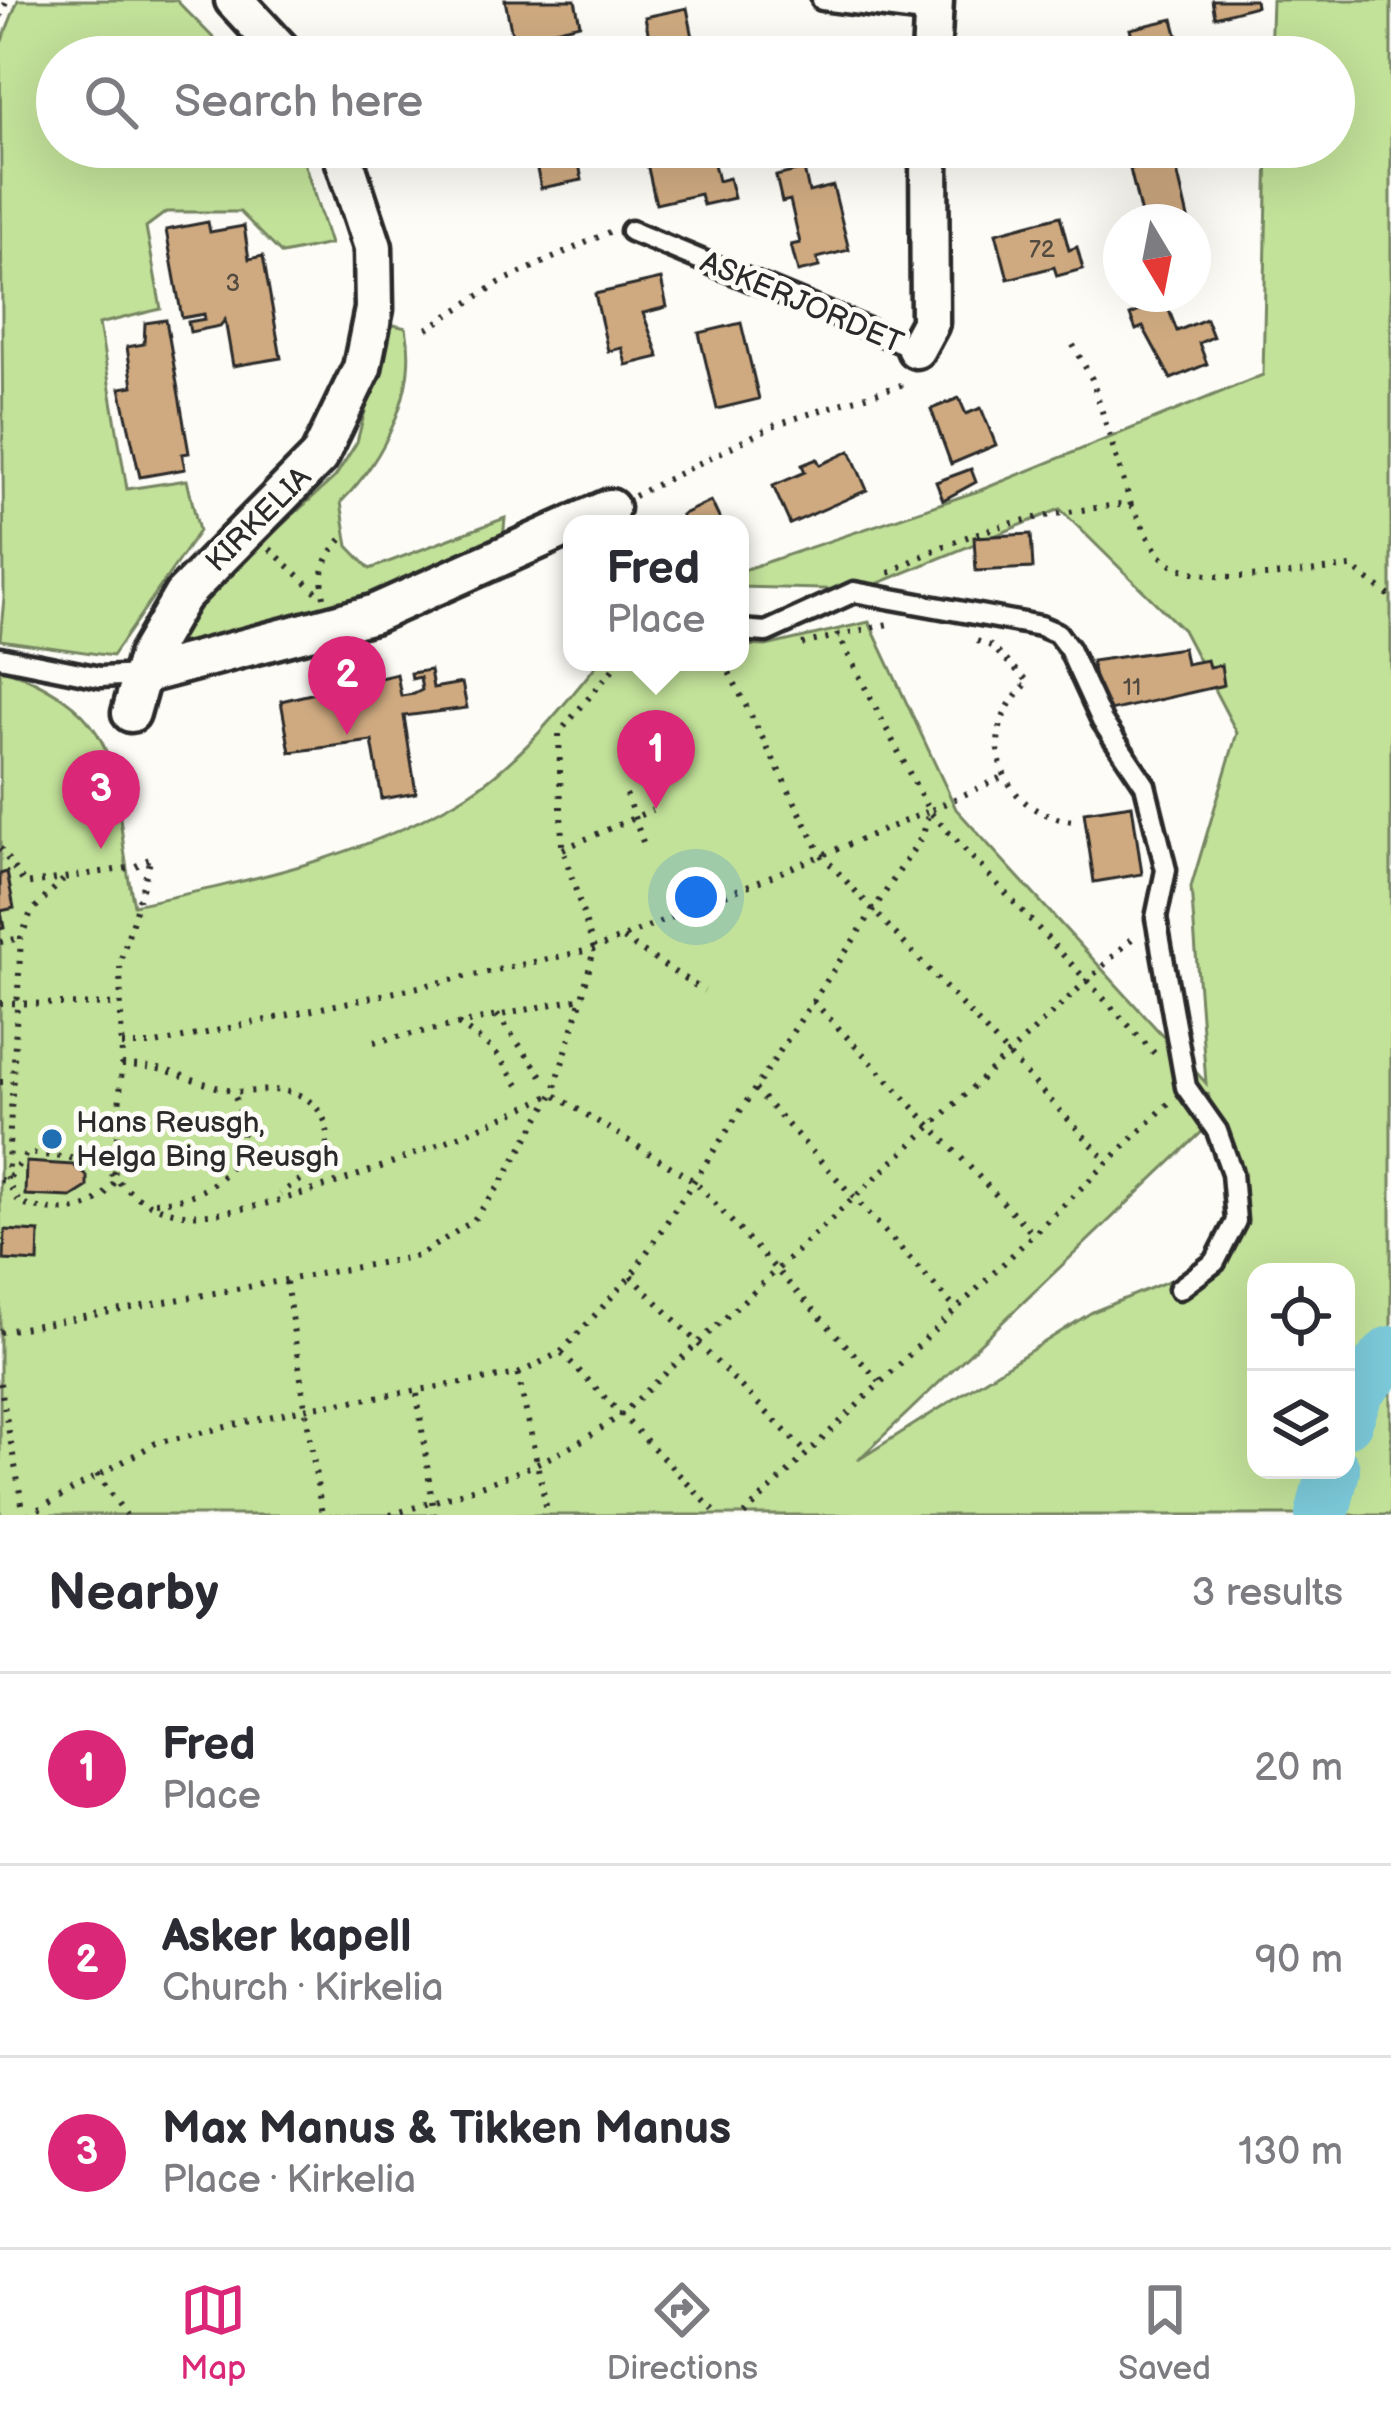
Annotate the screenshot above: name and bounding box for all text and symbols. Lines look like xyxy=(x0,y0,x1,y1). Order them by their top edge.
search box xyxy=(36,36,1355,168)
icon: search xyxy=(78,69,144,135)
text: Search here xyxy=(174,75,423,130)
north arrow xyxy=(1103,204,1211,312)
house number: 72 xyxy=(1029,235,1055,264)
street label: ASKERJORDET xyxy=(695,244,908,362)
house number: 3 xyxy=(226,269,240,298)
street label: KIRKELIA xyxy=(199,459,319,580)
popup xyxy=(563,515,749,671)
text: Fred xyxy=(607,542,700,597)
text: Place xyxy=(607,597,705,644)
pin: 2 xyxy=(308,636,386,735)
house number: 11 xyxy=(1123,673,1141,702)
pin: 1 xyxy=(617,710,695,809)
pin: 3 xyxy=(62,750,140,849)
your location xyxy=(666,867,726,927)
place label: Hans Reusgh, Helga Bing Reusgh xyxy=(76,1105,339,1175)
marker: Hans Reusgh, Helga Bing Reusgh xyxy=(39,1126,65,1152)
map controls xyxy=(1247,1263,1355,1479)
button: locate xyxy=(1247,1263,1355,1371)
button: layers xyxy=(1247,1371,1355,1479)
text: Nearby xyxy=(48,1563,219,1624)
text: 3 results xyxy=(1191,1570,1343,1617)
text: Fred xyxy=(162,1718,255,1773)
text: 1 xyxy=(79,1745,95,1792)
text: 20 m xyxy=(1254,1745,1343,1792)
text: Place xyxy=(162,1773,261,1820)
text: Asker kapell xyxy=(162,1910,412,1965)
text: 2 xyxy=(75,1937,99,1984)
text: 90 m xyxy=(1255,1937,1343,1984)
text: Church · Kirkelia xyxy=(162,1965,444,2012)
text: Max Manus & Tikken Manus xyxy=(162,2102,731,2157)
text: 3 xyxy=(76,2129,98,2176)
text: 130 m xyxy=(1238,2129,1343,2176)
text: Place · Kirkelia xyxy=(162,2157,416,2204)
tab: Map xyxy=(180,2277,246,2389)
tab: Directions xyxy=(607,2277,758,2389)
tab: Saved xyxy=(1118,2277,1211,2389)

